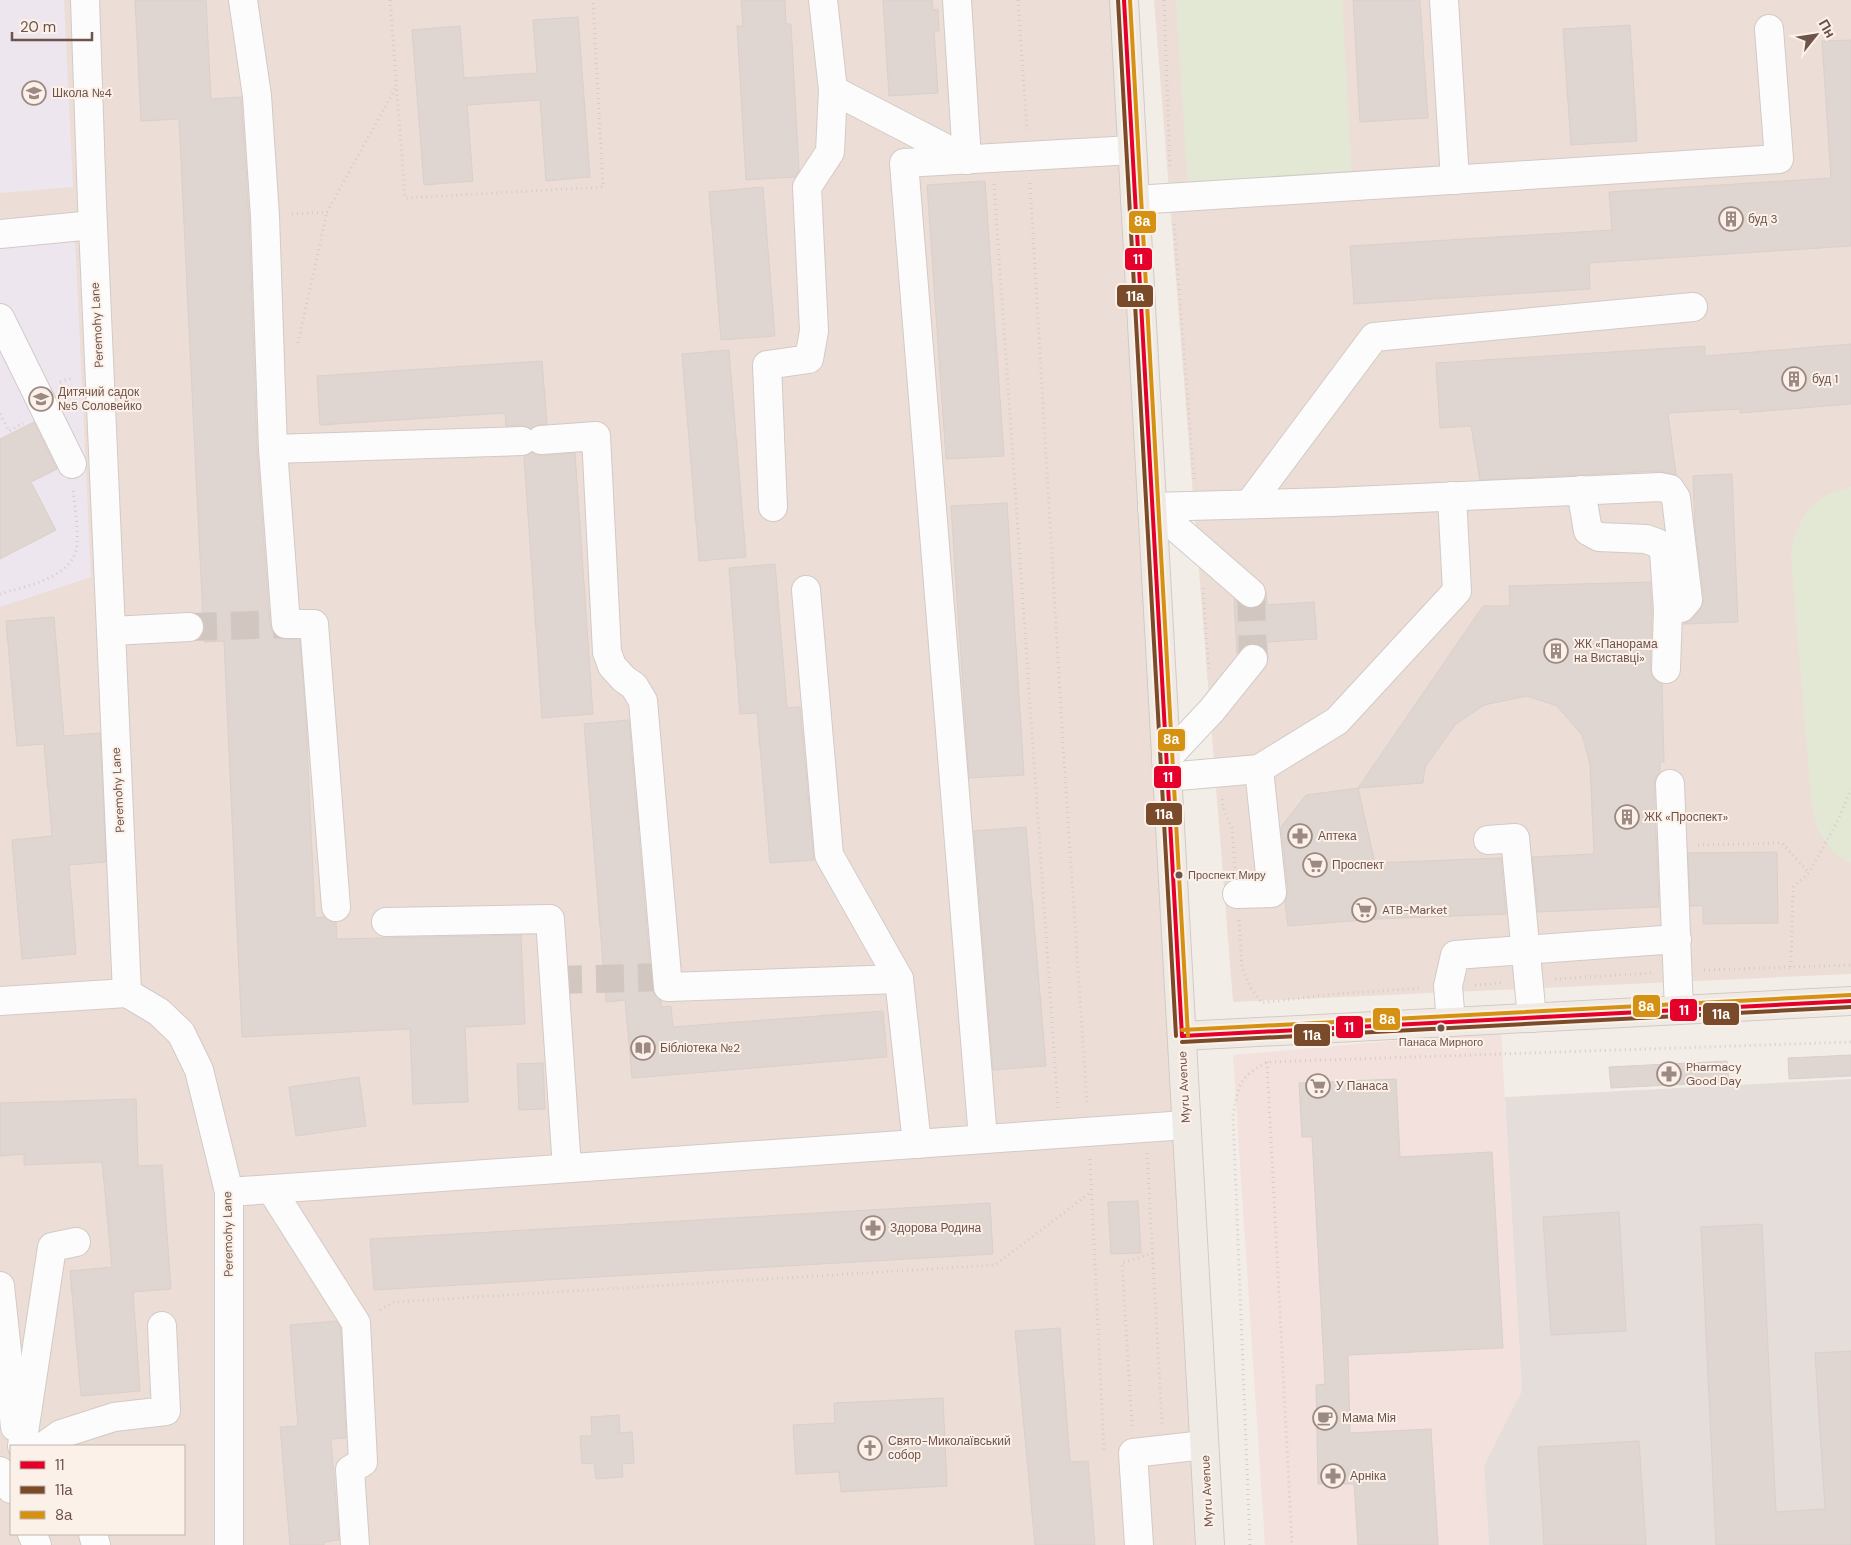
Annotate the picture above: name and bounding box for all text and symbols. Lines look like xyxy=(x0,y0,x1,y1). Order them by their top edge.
scale bar xyxy=(12,10,92,42)
north arrow xyxy=(1791,10,1841,60)
text: Пн xyxy=(1815,16,1840,41)
text: 20 m xyxy=(20,17,56,37)
school or university icon: Школа №4 xyxy=(21,80,47,106)
place label: Школа №4 xyxy=(52,85,112,101)
building icon: буд 3 xyxy=(1718,206,1744,232)
line badge: 8а xyxy=(1128,210,1157,234)
place label: буд 3 xyxy=(1748,211,1778,227)
text: 8а xyxy=(1134,212,1151,230)
line badge: 11 xyxy=(1124,247,1153,271)
text: 11 xyxy=(1133,250,1143,268)
street label: Peremohy Lane xyxy=(87,282,107,368)
line badge: 11а xyxy=(1116,284,1154,308)
text: 11а xyxy=(1126,287,1144,305)
building icon: буд 1 xyxy=(1781,366,1807,392)
place label: буд 1 xyxy=(1812,371,1838,387)
place label: Дитячий садок №5 Соловейко xyxy=(58,384,142,414)
school or university icon: Дитячий садок №5 Соловейко xyxy=(28,386,54,412)
place label: ЖК «Панорама на Виставці» xyxy=(1574,636,1658,666)
building icon: ЖК «Панорама на Виставці» xyxy=(1543,638,1569,664)
line badge: 8а xyxy=(1157,728,1186,752)
text: 8а xyxy=(1163,730,1180,748)
street label: Peremohy Lane xyxy=(108,747,128,833)
line badge: 11 xyxy=(1153,765,1182,789)
text: 11 xyxy=(1163,768,1173,786)
line badge: 11а xyxy=(1145,802,1183,826)
building icon: ЖК «Проспект» xyxy=(1614,804,1640,830)
text: 11а xyxy=(1155,805,1173,823)
place label: ЖК «Проспект» xyxy=(1644,809,1728,825)
pharmacy icon: Аптека xyxy=(1287,823,1313,849)
place label: Аптека xyxy=(1318,828,1357,844)
supermarket icon: Проспект xyxy=(1302,852,1328,878)
place label: Проспект xyxy=(1332,857,1385,873)
place label: Проспект Миру xyxy=(1188,868,1266,882)
marker: Проспект Миру xyxy=(1174,870,1184,880)
supermarket icon: ATB-Market xyxy=(1351,897,1377,923)
place label: ATB-Market xyxy=(1382,902,1448,918)
line badge: 8а xyxy=(1632,994,1661,1018)
text: 8а xyxy=(1638,997,1655,1015)
line badge: 11 xyxy=(1669,998,1698,1022)
text: 11 xyxy=(1679,1001,1689,1019)
line badge: 11а xyxy=(1702,1002,1740,1026)
text: 11а xyxy=(1712,1005,1730,1023)
line badge: 8а xyxy=(1372,1007,1401,1031)
text: 8а xyxy=(1379,1010,1396,1028)
line badge: 11 xyxy=(1335,1015,1364,1039)
text: 11 xyxy=(1344,1018,1354,1036)
line badge: 11а xyxy=(1293,1023,1331,1047)
marker: Панаса Мирного xyxy=(1436,1023,1446,1033)
text: 11а xyxy=(1303,1026,1321,1044)
library icon: Бібліотека №2 xyxy=(630,1035,656,1061)
place label: Панаса Мирного xyxy=(1399,1035,1483,1049)
place label: Бібліотека №2 xyxy=(660,1040,740,1056)
street label: Myru Avenue xyxy=(1174,1050,1194,1123)
place label: Pharmacy Good Day xyxy=(1686,1059,1742,1089)
pharmacy icon: Pharmacy Good Day xyxy=(1656,1061,1682,1087)
supermarket icon: У Панаса xyxy=(1305,1073,1331,1099)
place label: У Панаса xyxy=(1336,1078,1388,1094)
street label: Peremohy Lane xyxy=(219,1191,237,1277)
pharmacy icon: Здорова Родина xyxy=(860,1215,886,1241)
place label: Здорова Родина xyxy=(890,1220,982,1236)
cafe icon: Мама Мія xyxy=(1312,1405,1338,1431)
place label: Мама Мія xyxy=(1342,1410,1396,1426)
place label: Свято-Миколаївський собор xyxy=(888,1433,1011,1463)
church icon: Свято-Миколаївський собор xyxy=(857,1435,883,1461)
legend xyxy=(10,1445,185,1535)
street label: Myru Avenue xyxy=(1197,1454,1217,1527)
text: 11 xyxy=(55,1455,64,1475)
pharmacy icon: Арніка xyxy=(1320,1463,1346,1489)
place label: Арніка xyxy=(1350,1468,1386,1484)
text: 11а xyxy=(55,1480,73,1500)
text: 8а xyxy=(55,1505,73,1525)

